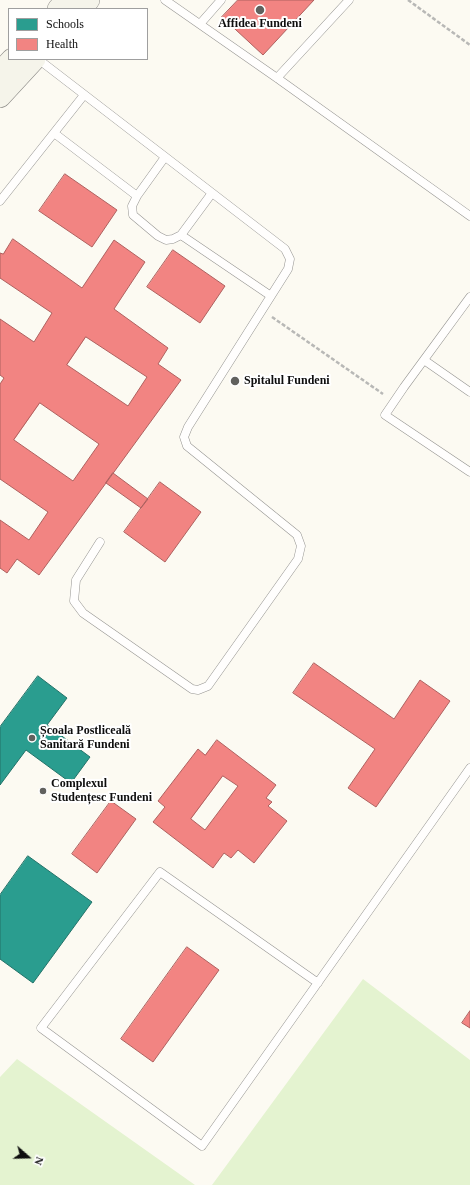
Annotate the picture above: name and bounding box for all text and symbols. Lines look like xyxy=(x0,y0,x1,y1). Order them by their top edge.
marker: Affidea Fundeni xyxy=(254,4,266,16)
legend xyxy=(8,8,148,60)
text: Schools xyxy=(46,17,84,31)
place label: Affidea Fundeni xyxy=(218,17,302,31)
text: Health xyxy=(46,37,78,51)
place label: Spitalul Fundeni xyxy=(244,374,330,388)
marker: Spitalul Fundeni xyxy=(229,375,241,387)
place label: Școala Postliceală Sanitară Fundeni xyxy=(40,724,131,752)
marker: Școala Postliceală Sanitară Fundeni xyxy=(27,733,37,743)
place label: Complexul Studențesc Fundeni xyxy=(51,777,152,805)
marker: Complexul Studențesc Fundeni xyxy=(38,786,48,796)
north arrow xyxy=(8,1137,48,1177)
text: N xyxy=(32,1155,46,1167)

